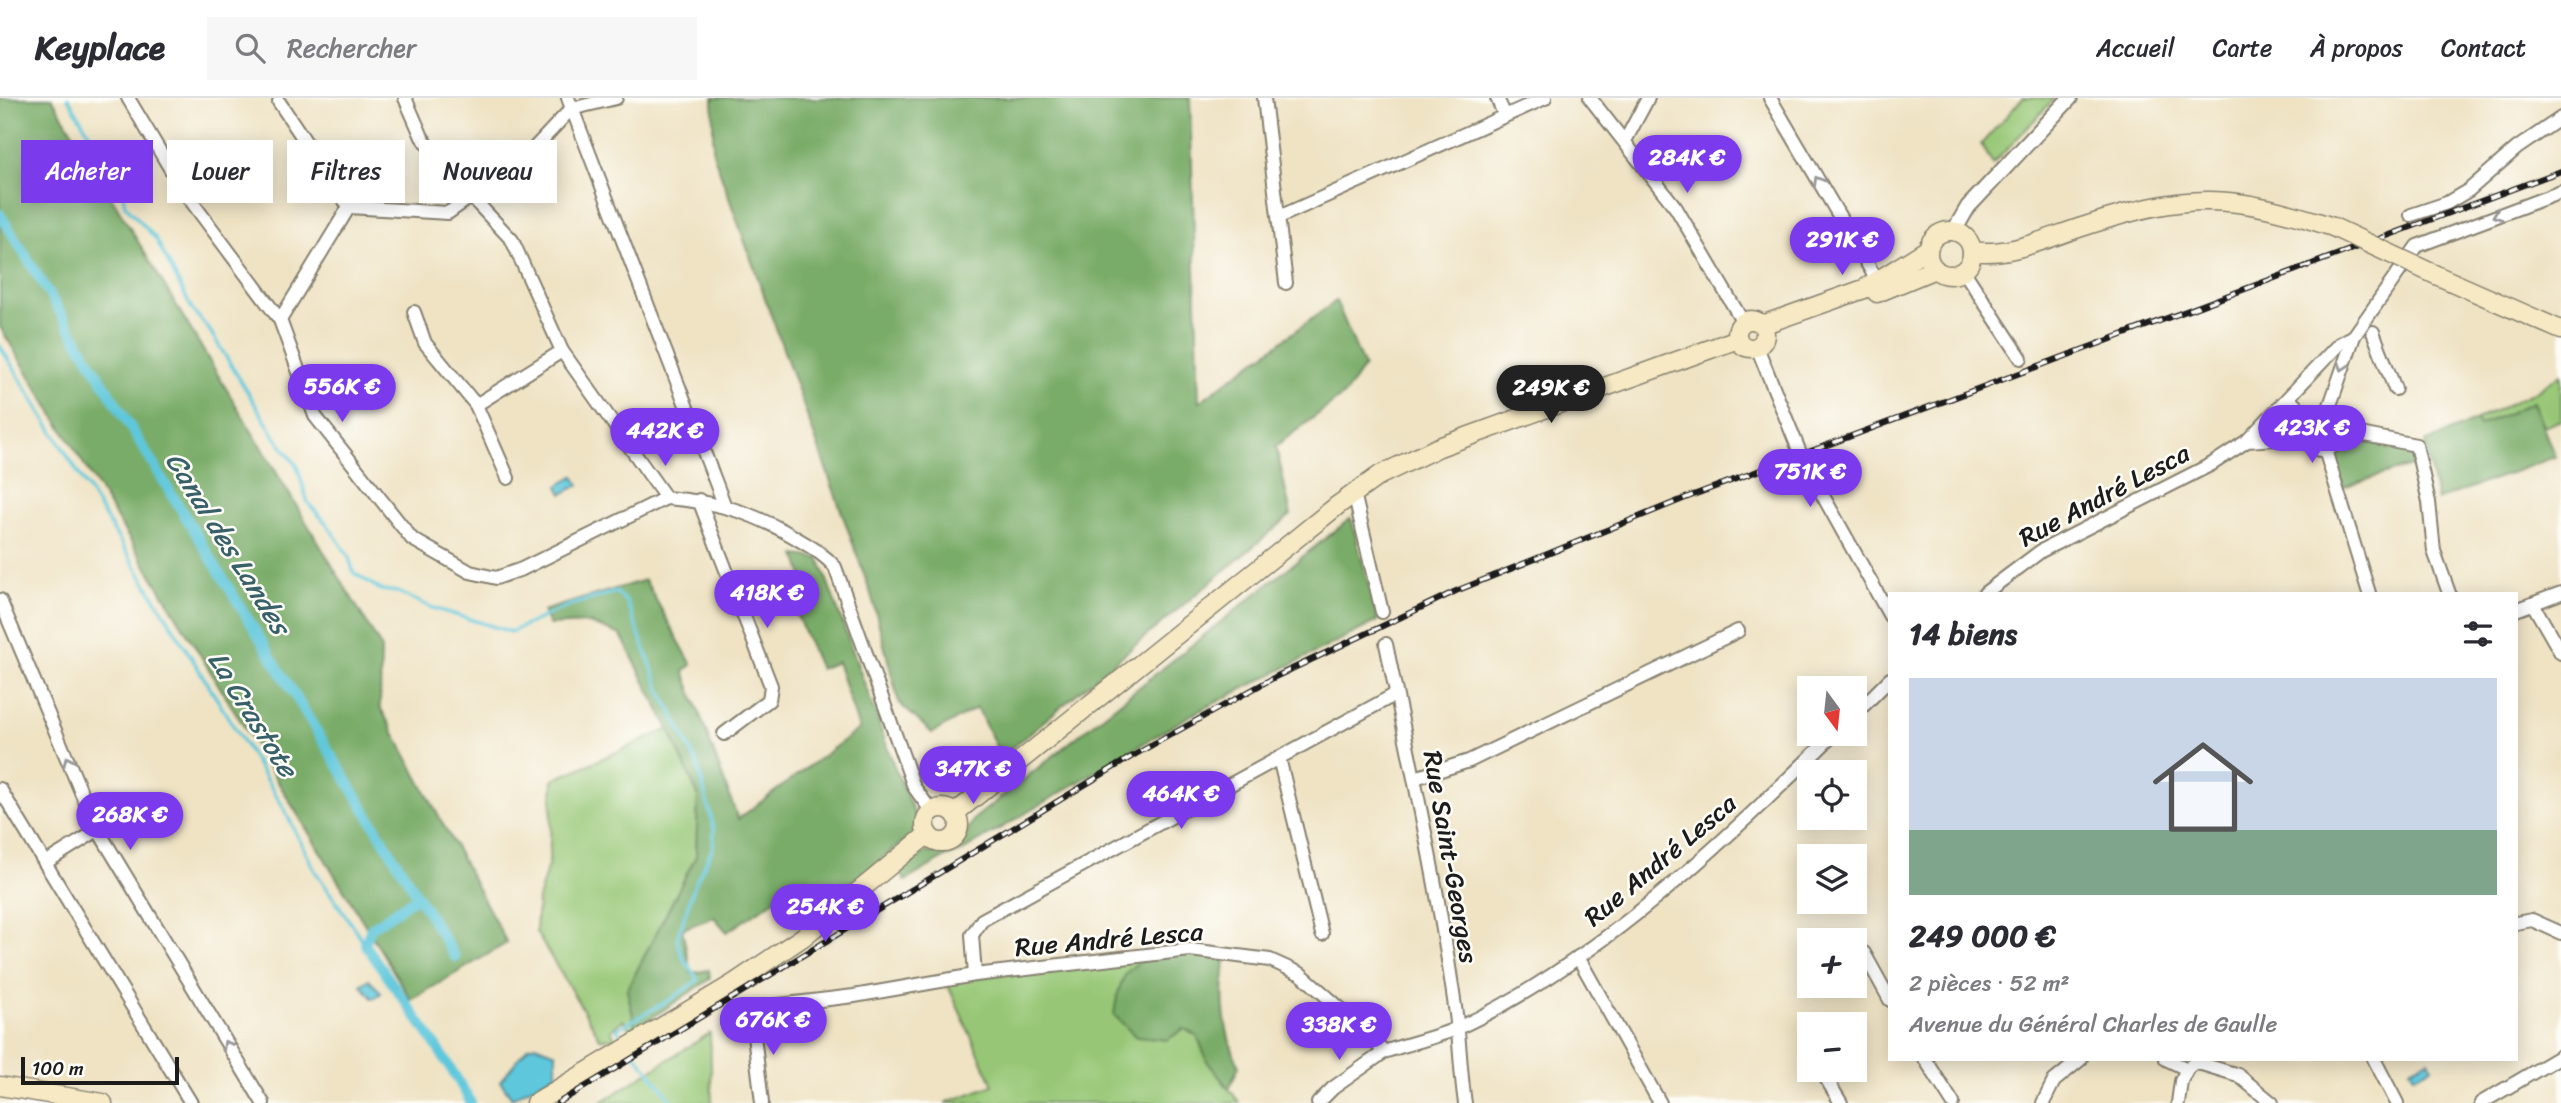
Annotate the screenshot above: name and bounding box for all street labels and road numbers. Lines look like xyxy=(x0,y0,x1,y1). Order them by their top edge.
street label: Rue André Lesca xyxy=(2010,430,2199,560)
street label: Rue Saint-Georges xyxy=(1410,747,1492,967)
street label: Rue André Lesca xyxy=(1573,781,1748,938)
street label: Rue André Lesca xyxy=(1013,908,1206,970)

